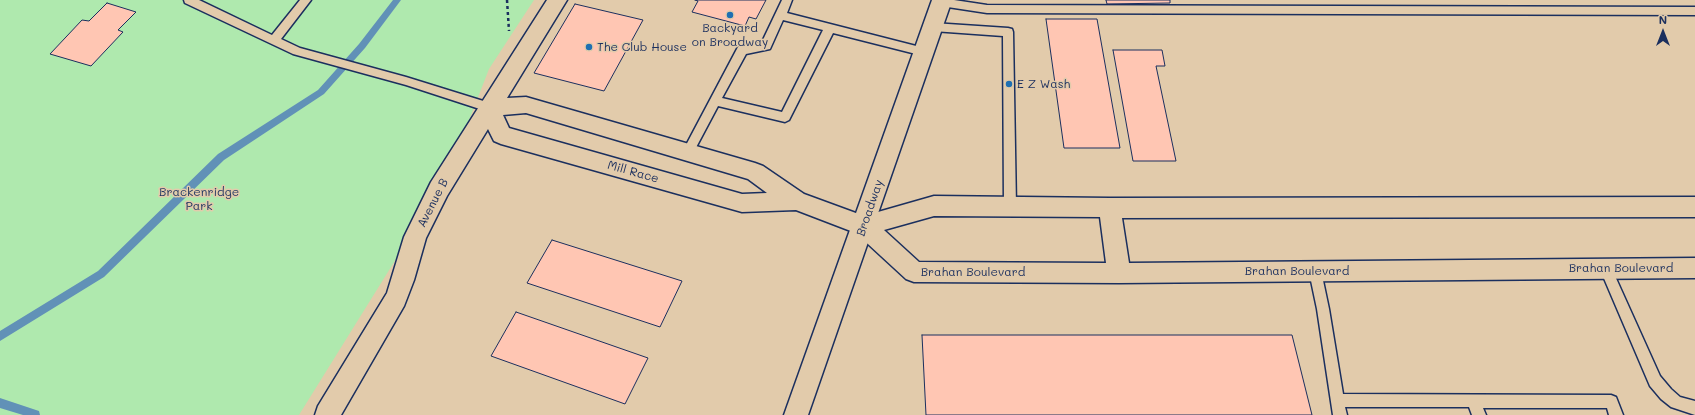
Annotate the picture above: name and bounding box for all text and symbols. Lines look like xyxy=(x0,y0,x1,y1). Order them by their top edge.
marker: Backyard on Broadway xyxy=(725,10,735,20)
north arrow xyxy=(1643,12,1683,52)
text: N xyxy=(1659,12,1667,27)
place label: Backyard on Broadway xyxy=(692,21,768,49)
place label: The Club House xyxy=(597,40,687,54)
marker: The Club House xyxy=(584,42,594,52)
place label: E Z Wash xyxy=(1017,77,1070,91)
marker: E Z Wash xyxy=(1004,79,1014,89)
street label: Mill Race xyxy=(606,158,660,186)
street label: Avenue B xyxy=(415,176,451,230)
street label: Broadway xyxy=(854,178,886,238)
park label: Brackenridge Park xyxy=(159,185,239,213)
street label: Brahan Boulevard xyxy=(1569,261,1673,275)
street label: Brahan Boulevard xyxy=(1245,264,1349,278)
street label: Brahan Boulevard xyxy=(921,265,1025,279)

